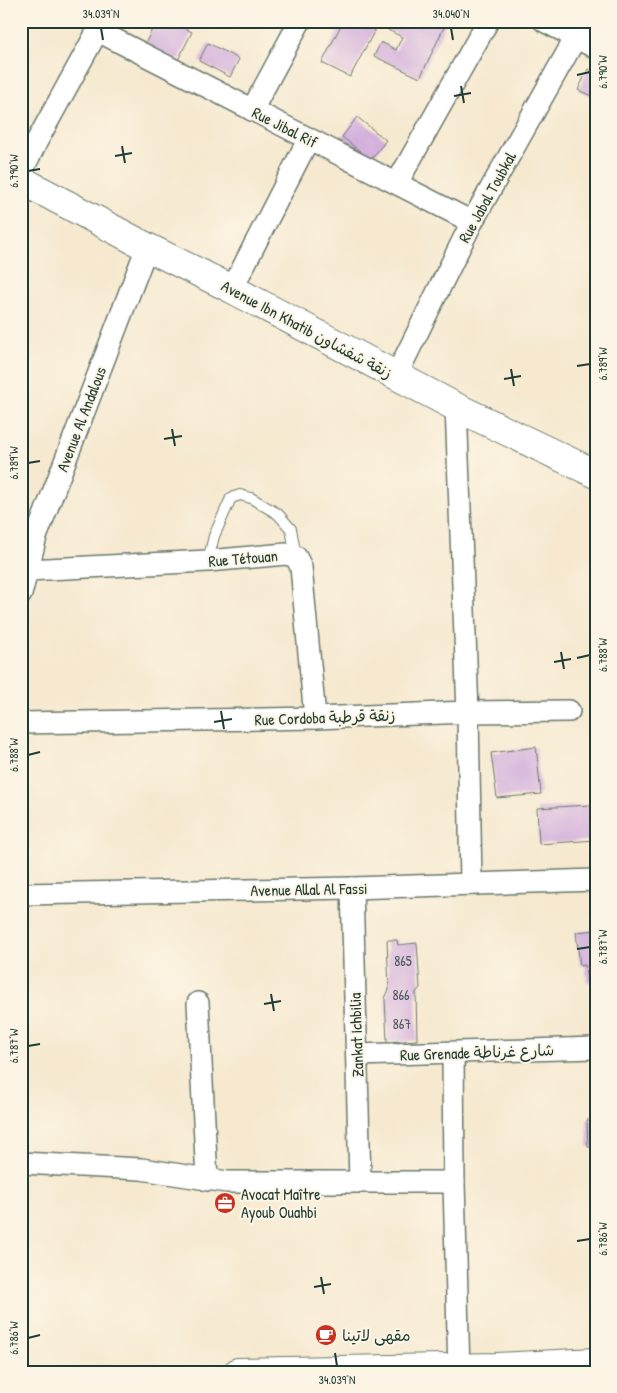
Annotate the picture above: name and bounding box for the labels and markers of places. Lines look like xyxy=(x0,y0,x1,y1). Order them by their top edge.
place label: Avocat Maître Ayoub Ouahbi xyxy=(241,1183,321,1223)
office icon: Avocat Maître Ayoub Ouahbi xyxy=(213,1191,237,1215)
cafe icon: مقهى لاتينا xyxy=(314,1323,338,1347)
place label: مقهى لاتينا xyxy=(342,1324,411,1346)

